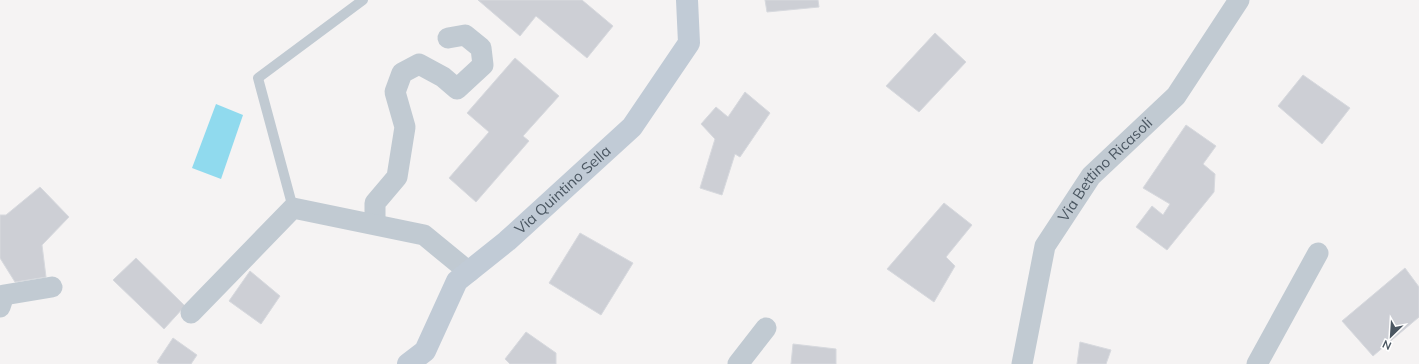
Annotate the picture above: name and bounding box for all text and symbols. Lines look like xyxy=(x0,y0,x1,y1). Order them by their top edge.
street label: Via Bettino Ricasoli xyxy=(1054,113,1156,225)
street label: Via Quintino Sella xyxy=(511,141,615,238)
north arrow xyxy=(1371,316,1411,356)
text: N xyxy=(1380,337,1393,353)

